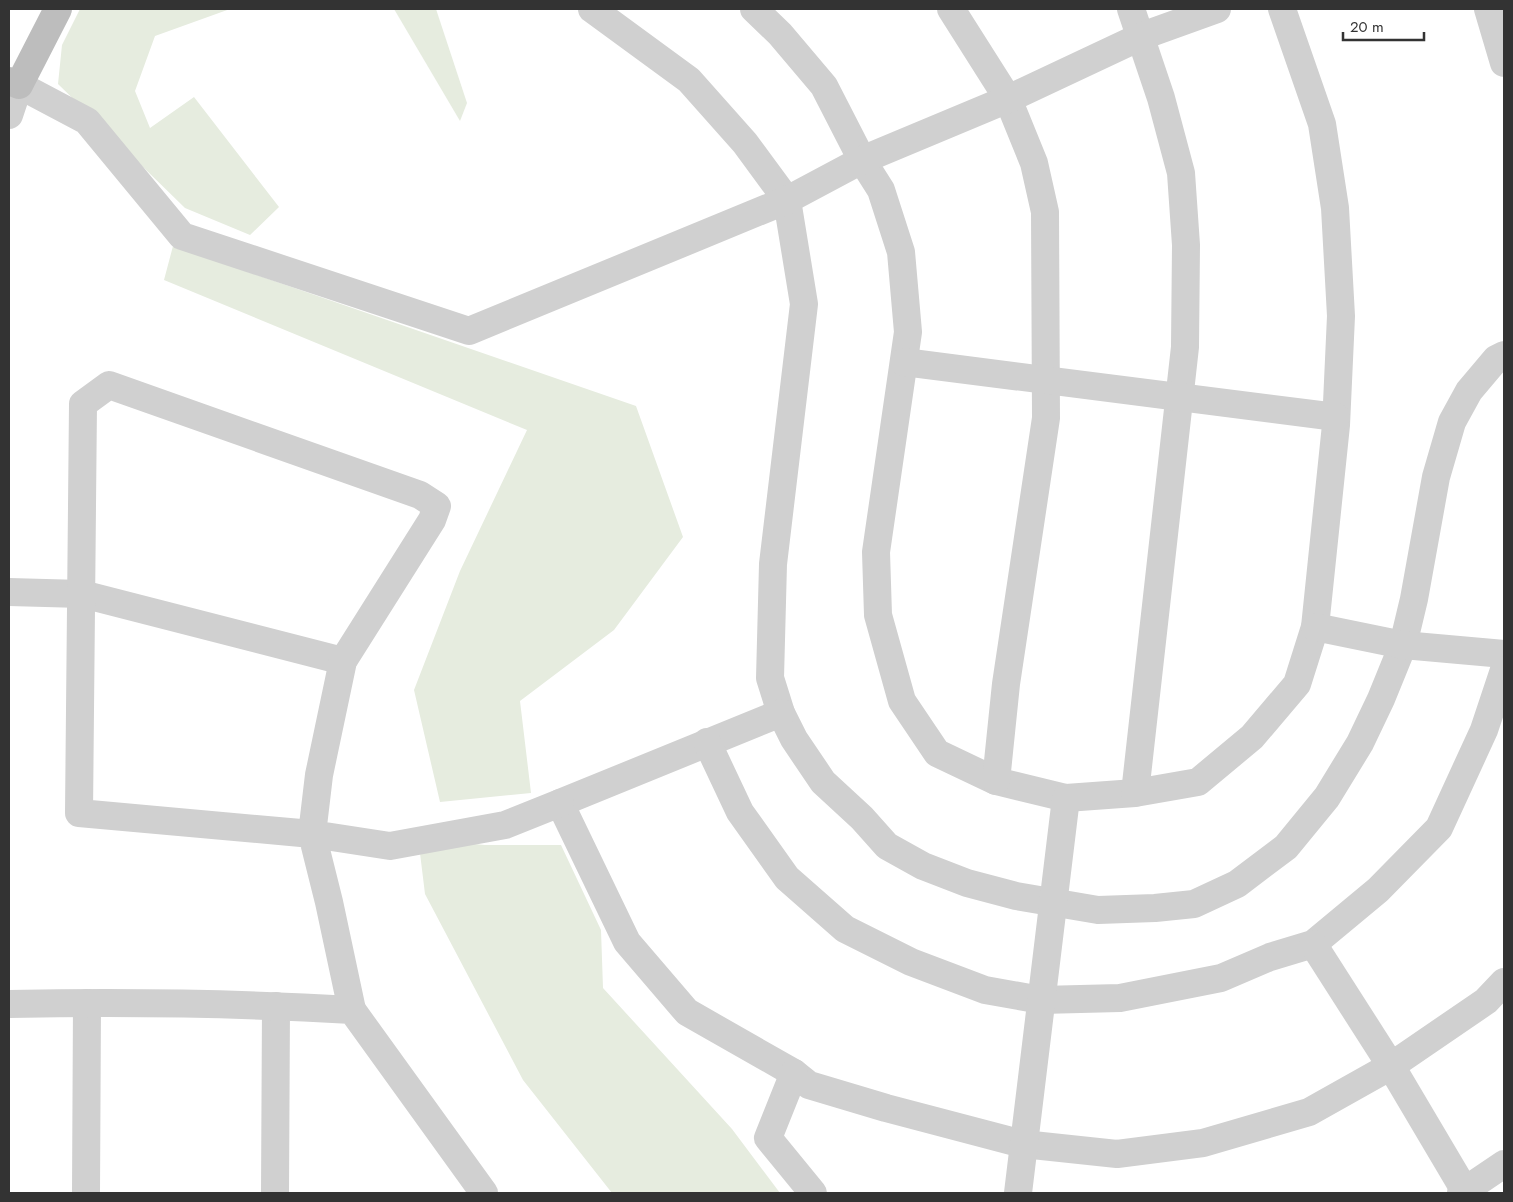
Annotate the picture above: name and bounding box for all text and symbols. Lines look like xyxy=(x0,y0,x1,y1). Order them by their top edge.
scale bar xyxy=(1343,10,1424,42)
text: 20 m xyxy=(1350,16,1384,38)

